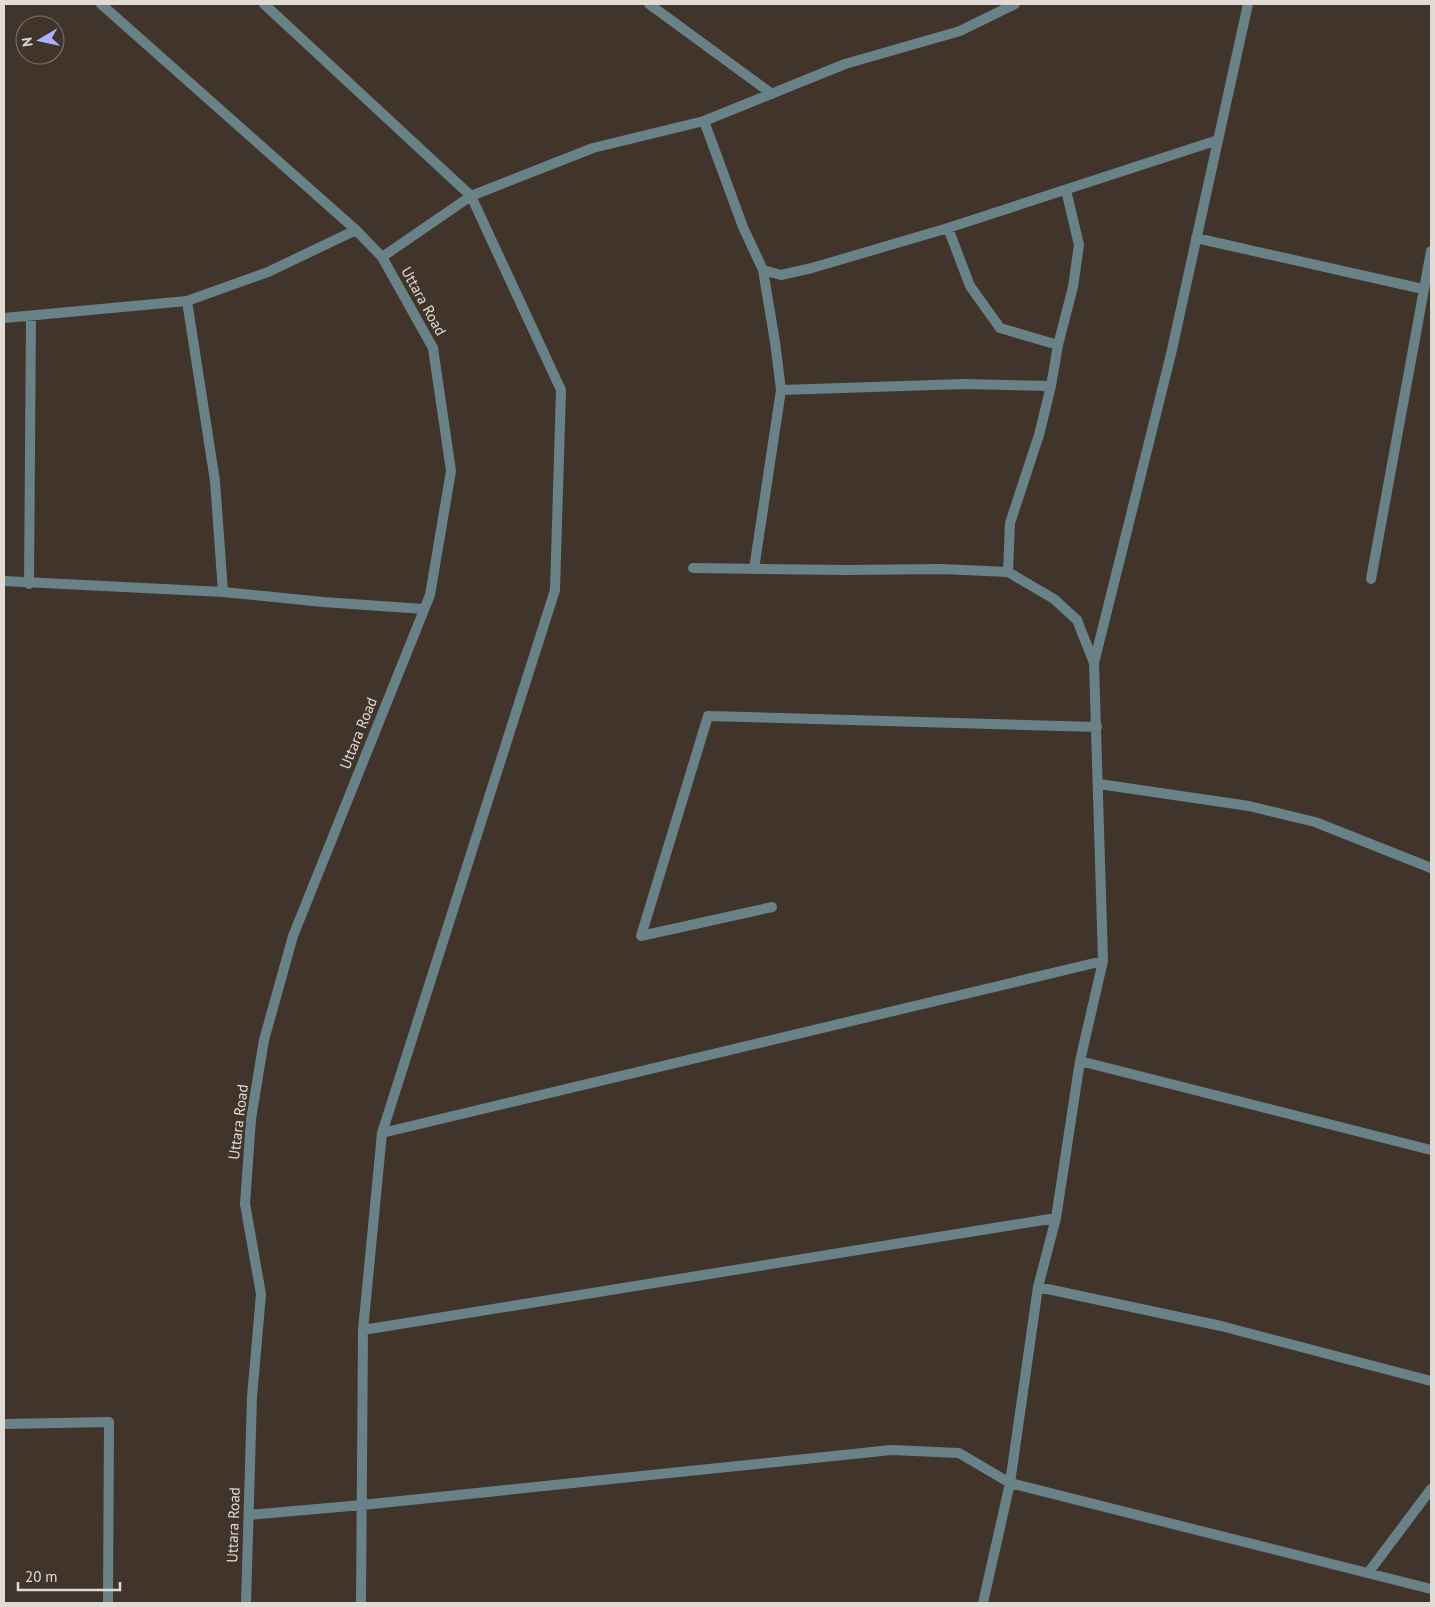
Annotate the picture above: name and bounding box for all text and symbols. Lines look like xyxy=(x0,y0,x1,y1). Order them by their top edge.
north arrow xyxy=(15,15,65,65)
text: N xyxy=(18,36,37,48)
street label: Uttara Road xyxy=(397,263,451,339)
street label: Uttara Road xyxy=(335,694,381,772)
street label: Uttara Road xyxy=(224,1083,252,1161)
street label: Uttara Road xyxy=(222,1487,244,1563)
scale bar xyxy=(18,1560,120,1592)
text: 20 m xyxy=(25,1567,58,1586)

